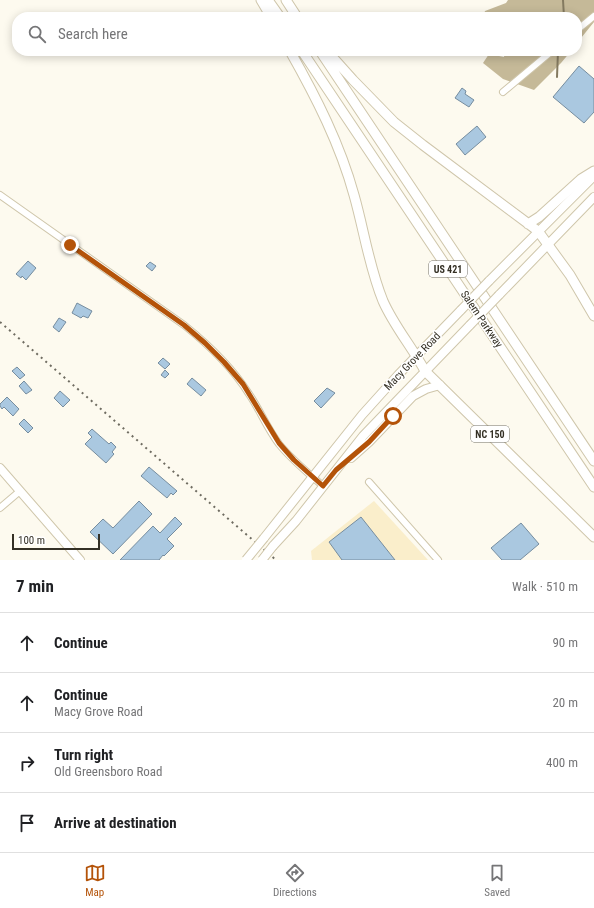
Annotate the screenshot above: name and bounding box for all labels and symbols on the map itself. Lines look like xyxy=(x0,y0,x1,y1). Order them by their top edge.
route end xyxy=(61,236,79,254)
road number: US 421 xyxy=(429,261,467,277)
street label: Salem Parkway xyxy=(458,288,506,351)
street label: Macy Grove Road xyxy=(382,330,443,393)
route start xyxy=(384,407,402,425)
road number: NC 150 xyxy=(471,426,509,442)
scale bar xyxy=(12,532,100,551)

